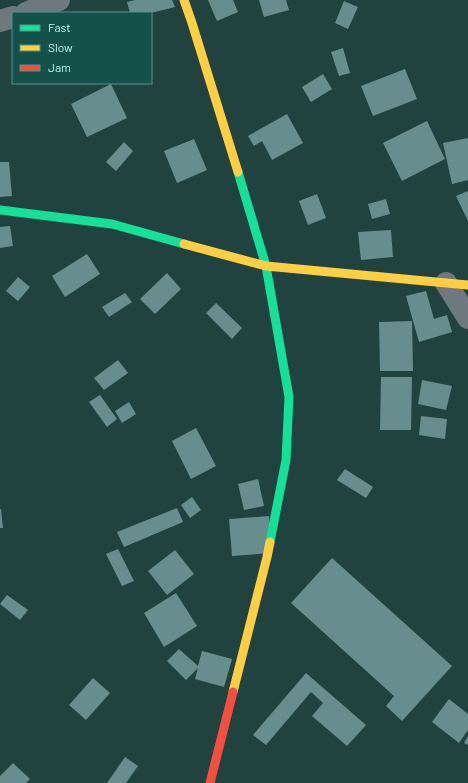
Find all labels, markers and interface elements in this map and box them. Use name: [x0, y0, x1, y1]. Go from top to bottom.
legend: [12, 12, 152, 84]
text: Fast: [48, 20, 71, 34]
text: Slow: [48, 40, 73, 54]
text: Jam: [48, 60, 71, 74]

